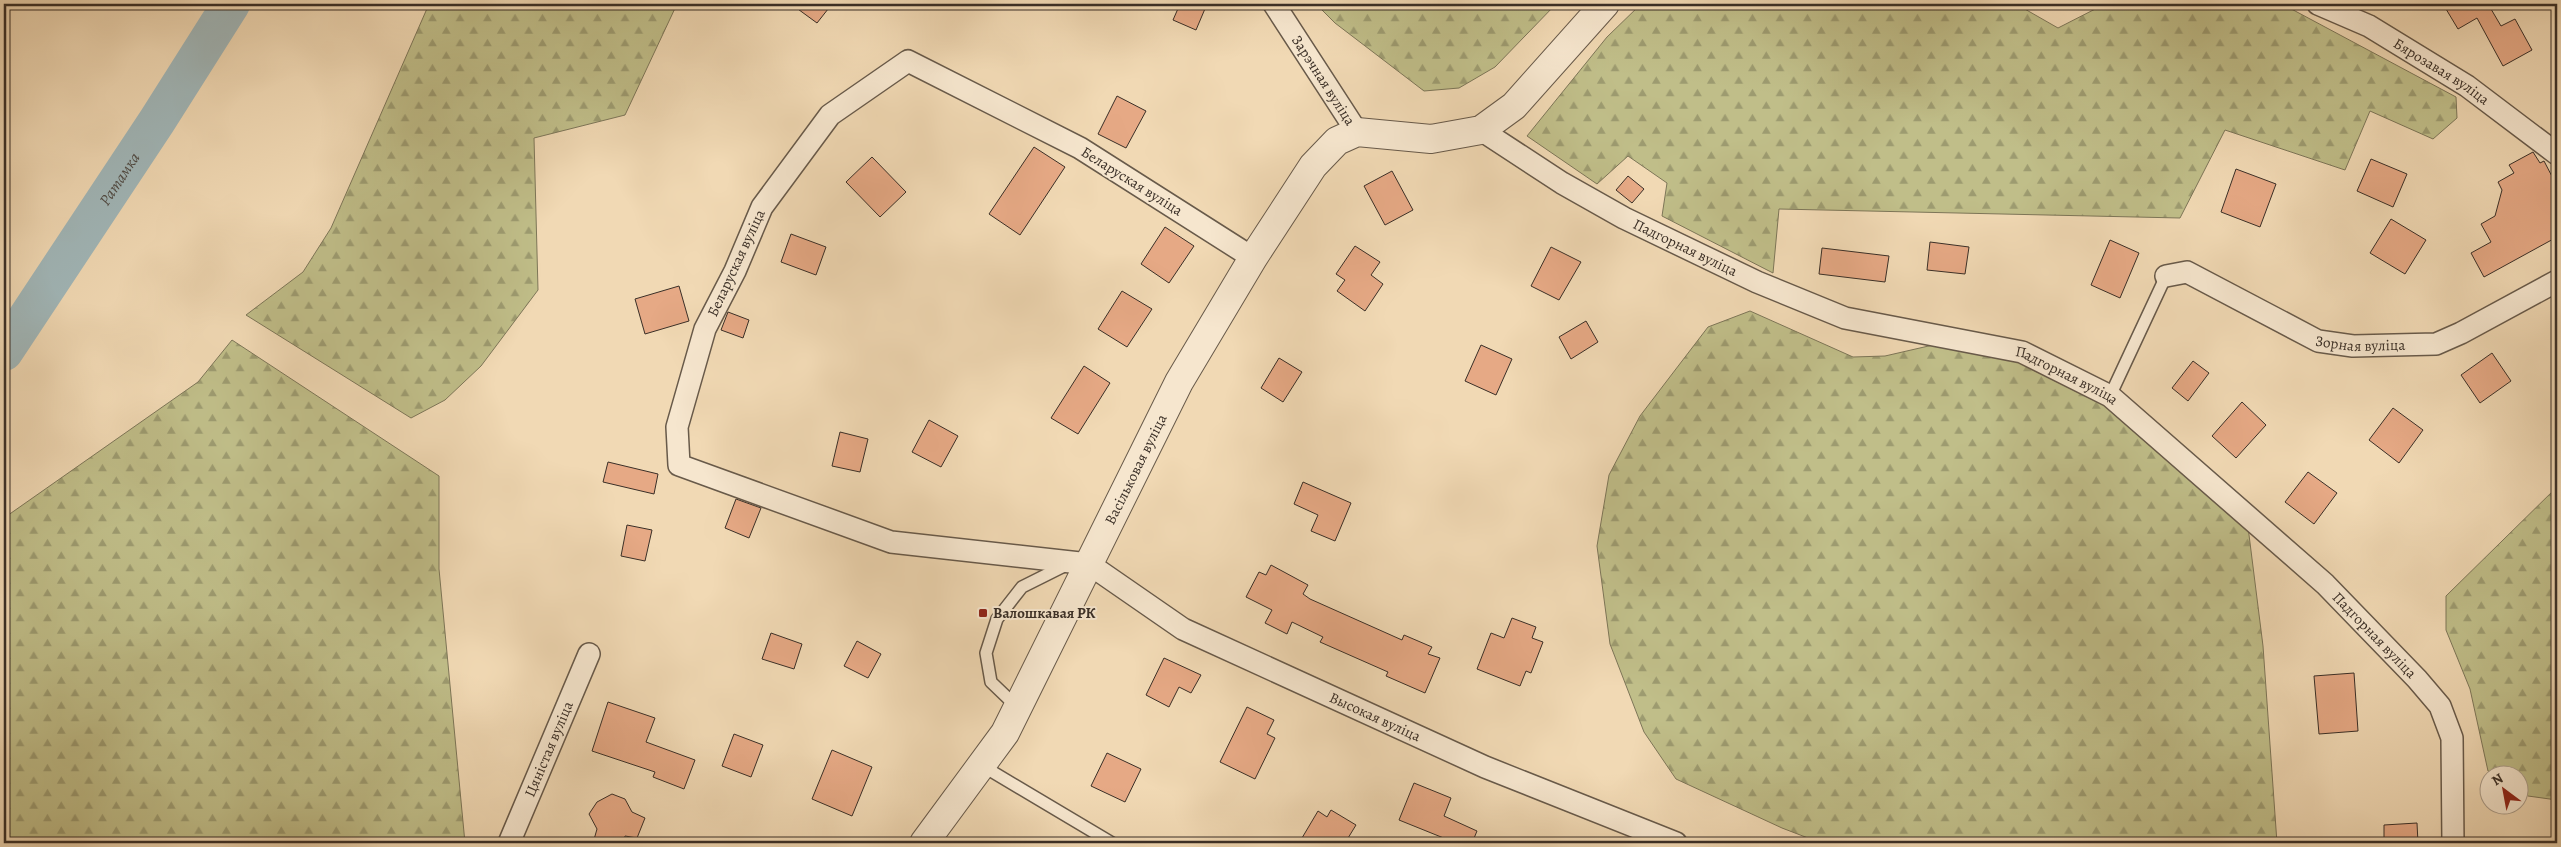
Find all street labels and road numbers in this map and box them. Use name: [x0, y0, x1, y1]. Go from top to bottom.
street label: Зарэчная вуліца: [1287, 31, 1360, 129]
street label: Бярозавая вуліца: [2390, 33, 2494, 110]
street label: Беларуская вуліца: [1077, 142, 1187, 220]
street label: Беларуская вуліца: [702, 206, 770, 320]
street label: Падгорная вуліца: [1630, 214, 1741, 281]
street label: Зорная вуліца: [2314, 331, 2406, 356]
street label: Падгорная вуліца: [2014, 341, 2123, 409]
street label: Васільковая вуліца: [1100, 411, 1172, 528]
street label: Падгорная вуліца: [2328, 587, 2421, 683]
street label: Высокая вуліца: [1326, 687, 1424, 746]
street label: Цяністая вуліца: [520, 698, 578, 800]

